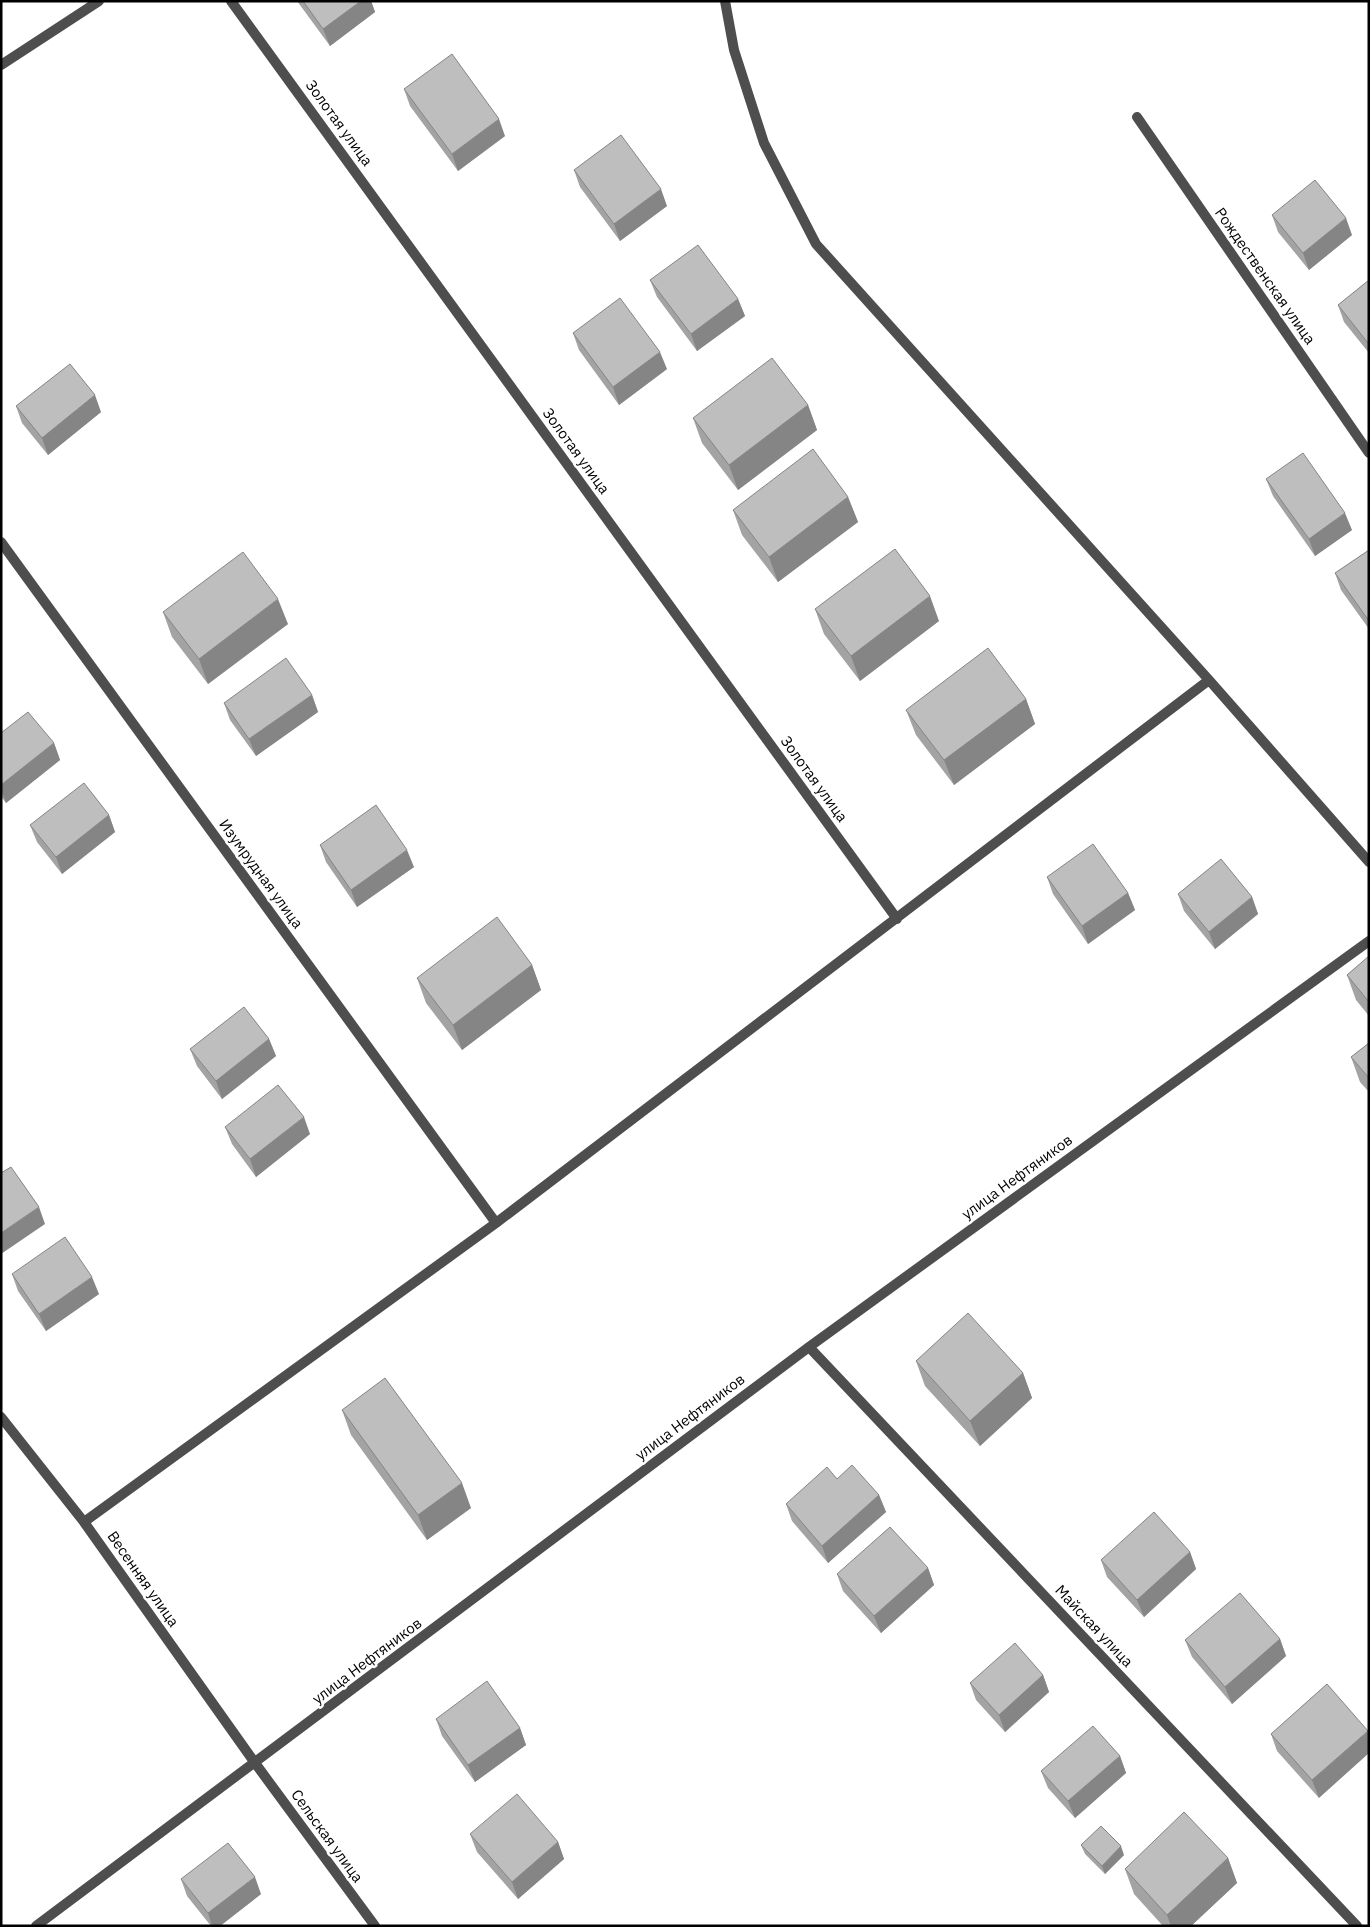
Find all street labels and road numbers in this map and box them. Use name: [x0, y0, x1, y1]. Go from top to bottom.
street label: Золотая улица: [302, 76, 377, 170]
street label: Рождественская улица: [1211, 204, 1320, 348]
street label: Золотая улица: [539, 404, 614, 498]
street label: Золотая улица: [777, 732, 852, 826]
street label: Изумрудная улица: [215, 815, 307, 932]
street label: улица Нефтяников: [958, 1130, 1076, 1223]
street label: улица Нефтяников: [631, 1369, 748, 1464]
street label: Весенняя улица: [103, 1527, 183, 1630]
street label: Майская улица: [1051, 1580, 1137, 1671]
street label: улица Нефтяников: [308, 1613, 425, 1708]
street label: Сельская улица: [287, 1785, 368, 1886]

